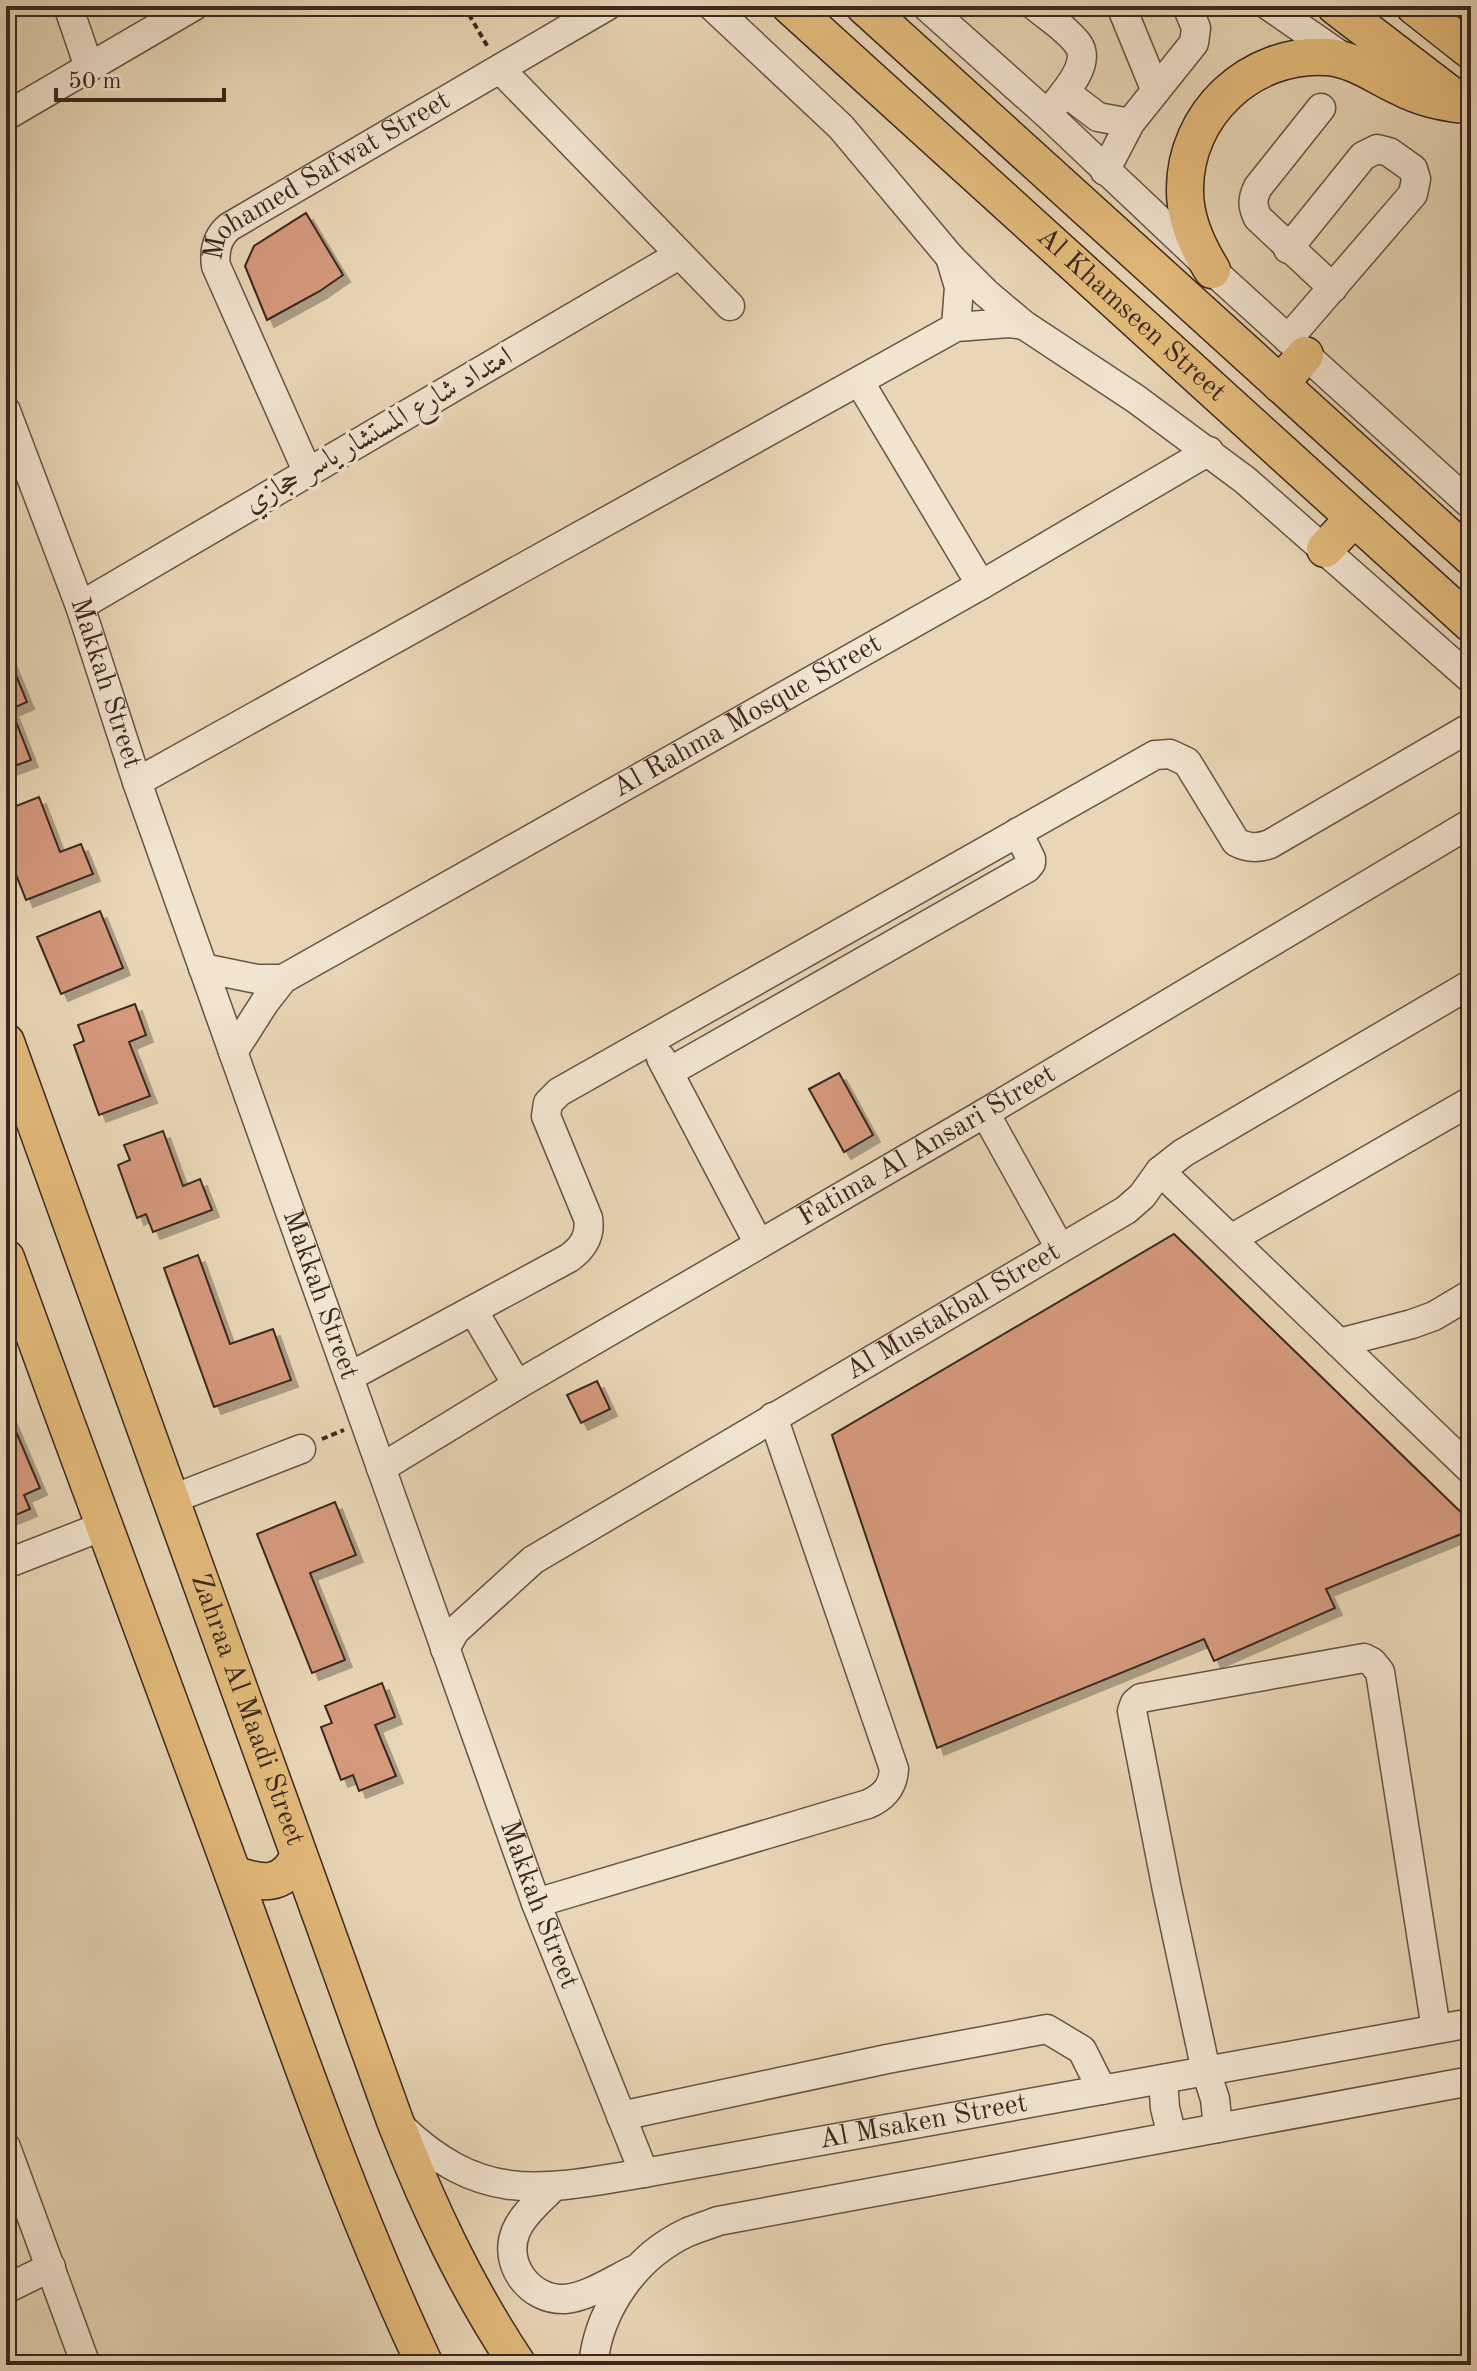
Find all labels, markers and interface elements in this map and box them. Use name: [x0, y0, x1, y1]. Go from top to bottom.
scale bar: [56, 52, 224, 102]
text: 50 m: [68, 70, 122, 94]
street label: Mohamed Safwat Street: [200, 87, 455, 263]
street label: Al Khamseen Street: [1031, 223, 1231, 408]
street label: امتداد شارع المستشار ياسر حجازي: [241, 343, 521, 525]
street label: Makkah Street: [64, 595, 146, 772]
street label: Al Rahma Mosque Street: [609, 630, 887, 804]
street label: Fatima Al Ansari Street: [794, 1060, 1061, 1232]
street label: Makkah Street: [277, 1207, 363, 1383]
street label: Al Mustakbal Street: [841, 1238, 1065, 1386]
street label: Zahraa Al Maadi Street: [185, 1570, 309, 1849]
street label: Makkah Street: [494, 1817, 583, 1993]
street label: Al Msaken Street: [817, 2090, 1030, 2155]

